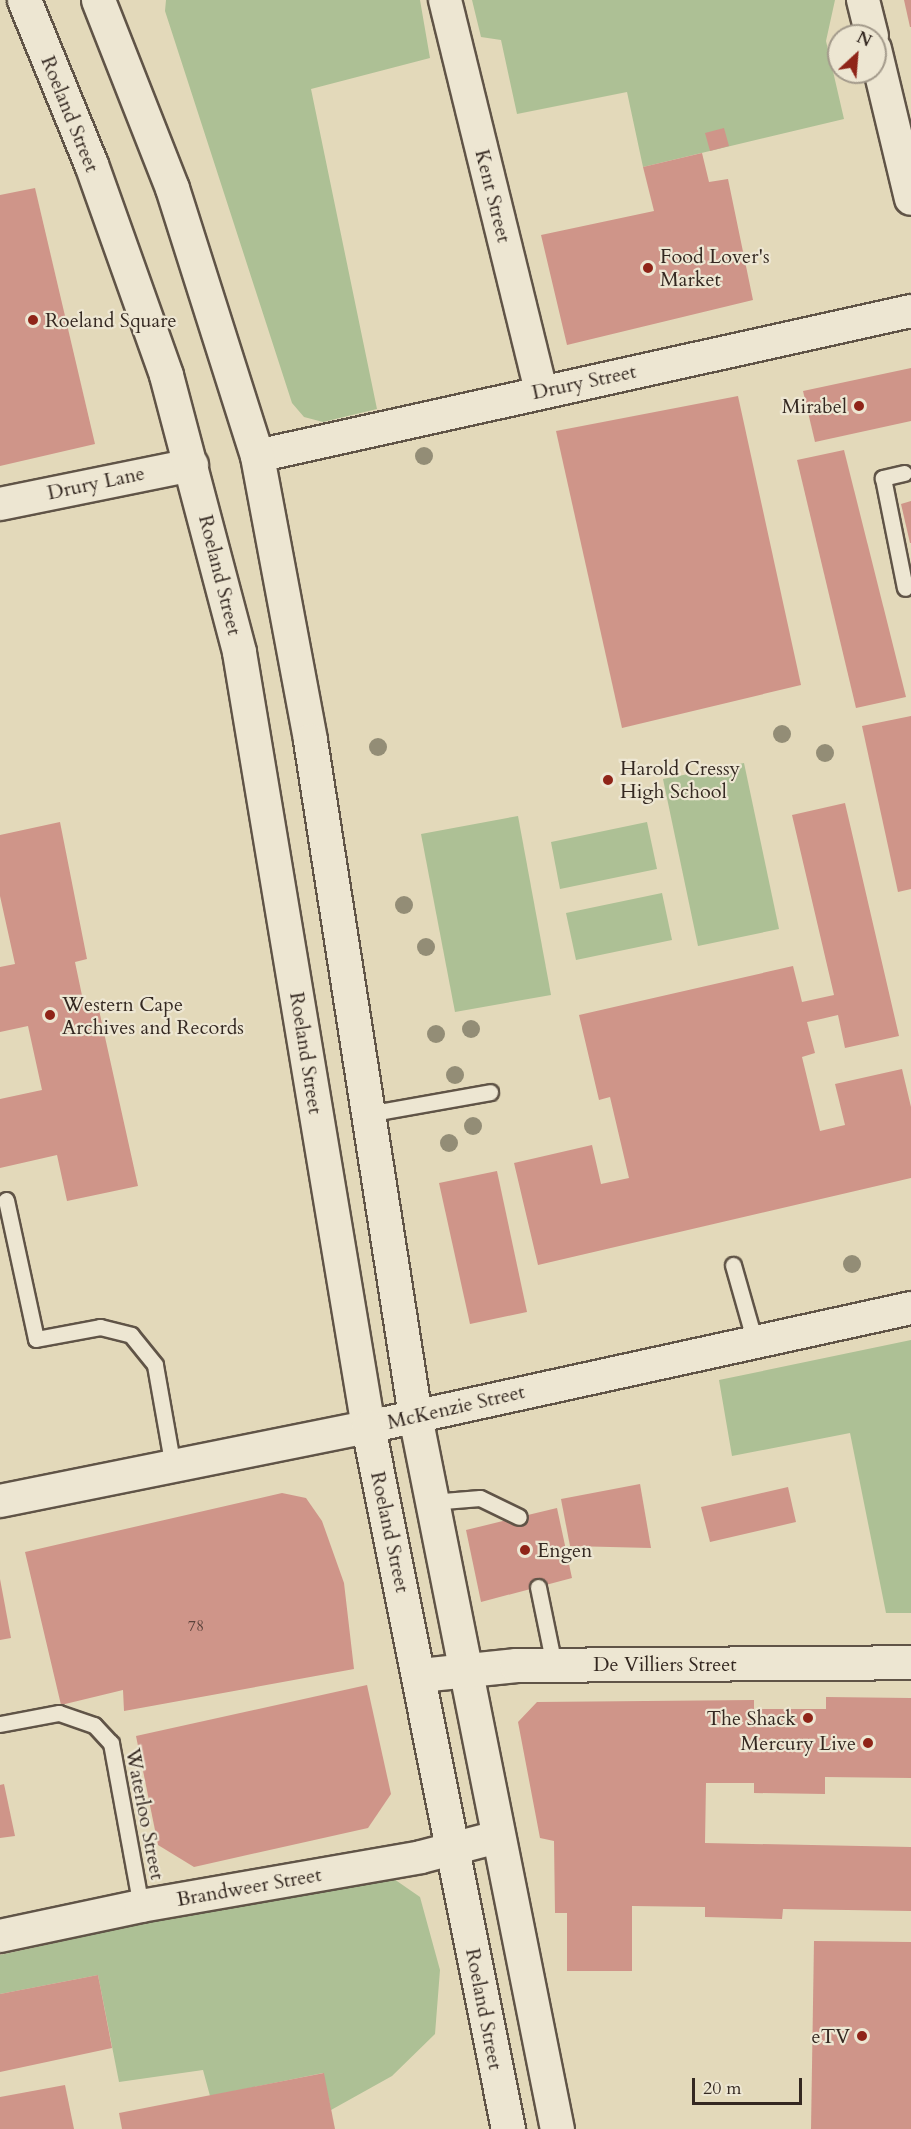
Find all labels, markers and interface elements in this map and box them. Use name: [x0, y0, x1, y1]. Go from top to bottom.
north arrow: [827, 24, 887, 84]
text: N: [853, 27, 875, 53]
street label: Roeland Street: [36, 52, 104, 176]
street label: Kent Street: [470, 147, 516, 245]
place label: Food Lover's Market: [660, 244, 770, 291]
marker: Food Lover's Market: [641, 261, 655, 275]
place label: Roeland Square: [45, 308, 177, 332]
marker: Roeland Square: [26, 313, 40, 327]
street label: Drury Street: [530, 359, 638, 405]
place label: Mirabel: [782, 394, 847, 418]
marker: Mirabel: [852, 399, 866, 413]
street label: Drury Lane: [45, 461, 147, 505]
street label: Roeland Street: [193, 512, 247, 638]
place label: Harold Cressy High School: [620, 756, 740, 803]
marker: Harold Cressy High School: [601, 773, 615, 787]
street label: Roeland Street: [285, 990, 327, 1116]
place label: Western Cape Archives and Records: [62, 992, 244, 1039]
marker: Western Cape Archives and Records: [43, 1008, 57, 1022]
street label: McKenzie Street: [385, 1380, 527, 1434]
street label: Roeland Street: [365, 1469, 415, 1595]
place label: Engen: [537, 1538, 592, 1562]
marker: Engen: [518, 1543, 532, 1557]
house number: 78: [188, 1616, 204, 1636]
street label: De Villiers Street: [593, 1652, 737, 1676]
place label: The Shack: [706, 1706, 796, 1730]
marker: The Shack: [801, 1711, 815, 1725]
place label: Mercury Live: [741, 1731, 856, 1755]
marker: Mercury Live: [861, 1736, 875, 1750]
street label: Waterloo Street: [120, 1746, 170, 1882]
street label: Brandweer Street: [175, 1862, 323, 1912]
street label: Roeland Street: [460, 1946, 508, 2072]
place label: eTV: [812, 2024, 850, 2048]
marker: eTV: [855, 2029, 869, 2043]
scale bar: [695, 2066, 804, 2104]
text: 20 m: [703, 2076, 742, 2101]

